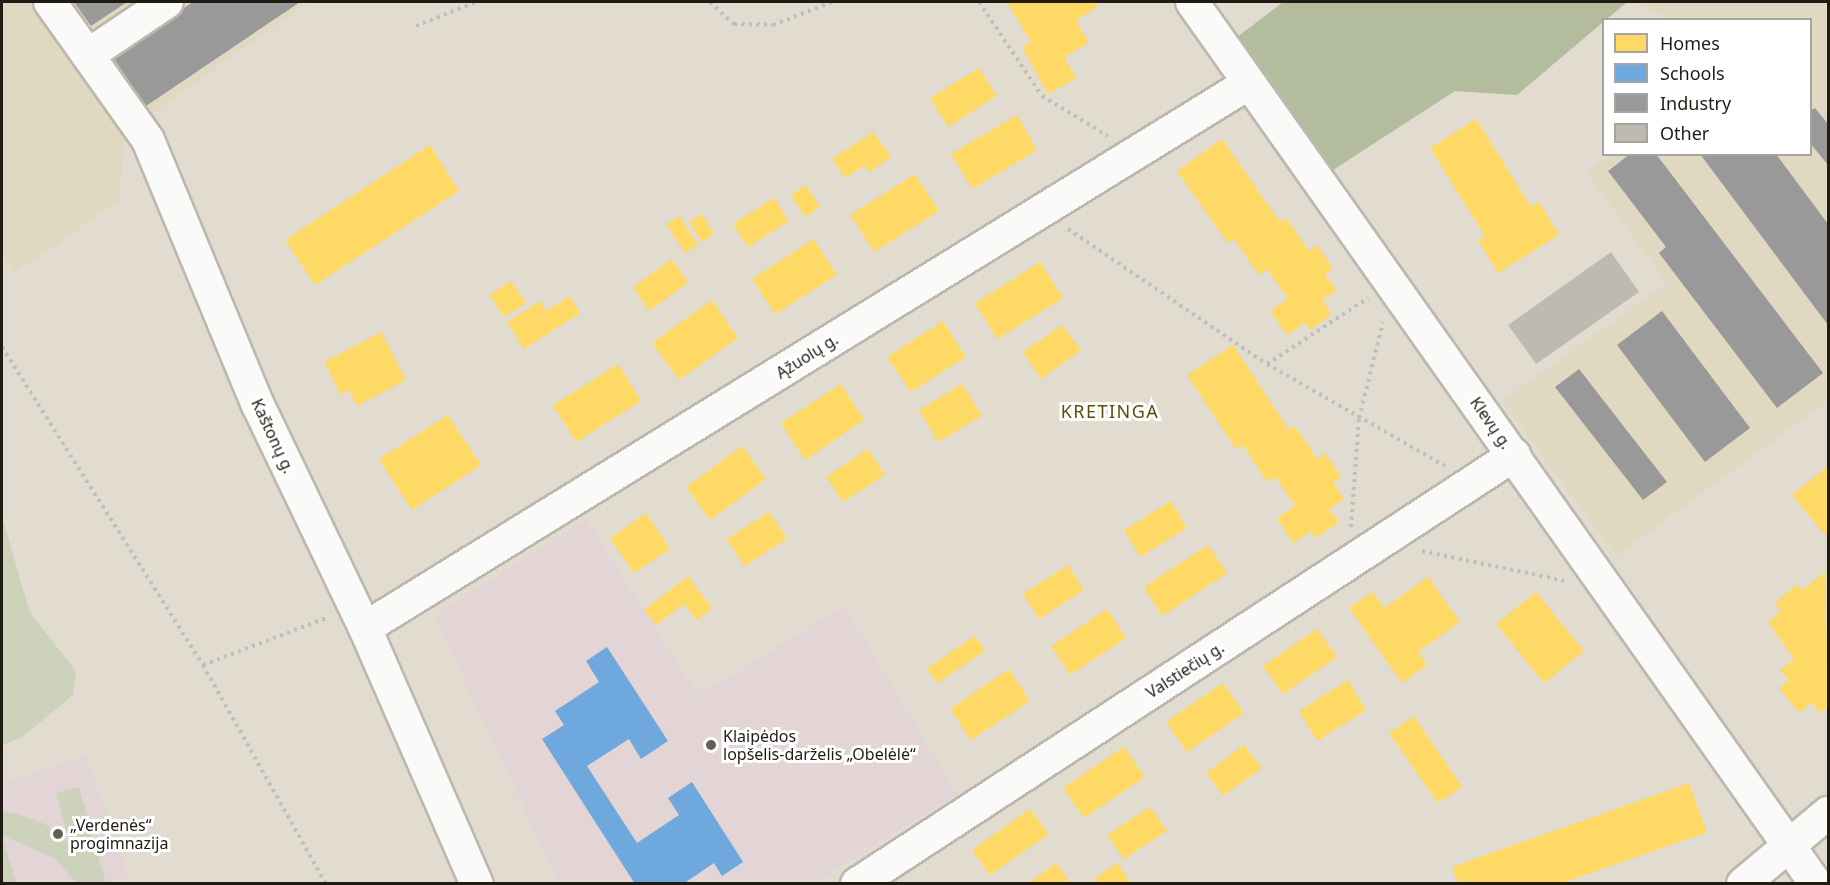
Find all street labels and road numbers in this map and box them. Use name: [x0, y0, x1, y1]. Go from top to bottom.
street label: Ąžuolų g.: [772, 329, 842, 383]
street label: Klevų g.: [1466, 393, 1516, 453]
street label: Kaštonų g.: [247, 396, 299, 476]
street label: Valstiečių g.: [1142, 638, 1228, 702]

